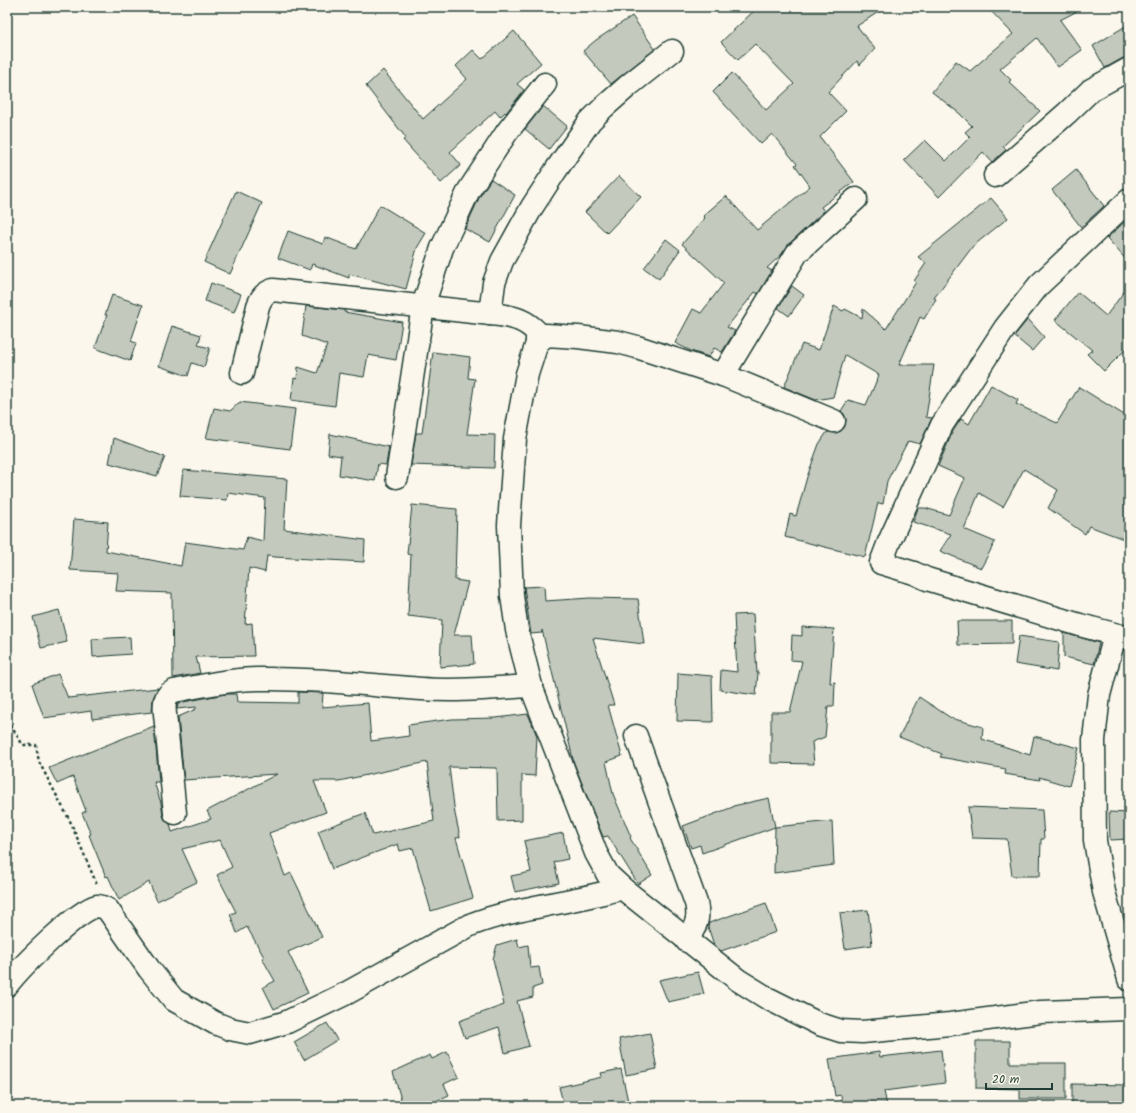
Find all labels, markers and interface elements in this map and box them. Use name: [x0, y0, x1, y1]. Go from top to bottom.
scale bar: [986, 1065, 1052, 1091]
text: 20 m: [992, 1070, 1020, 1089]

